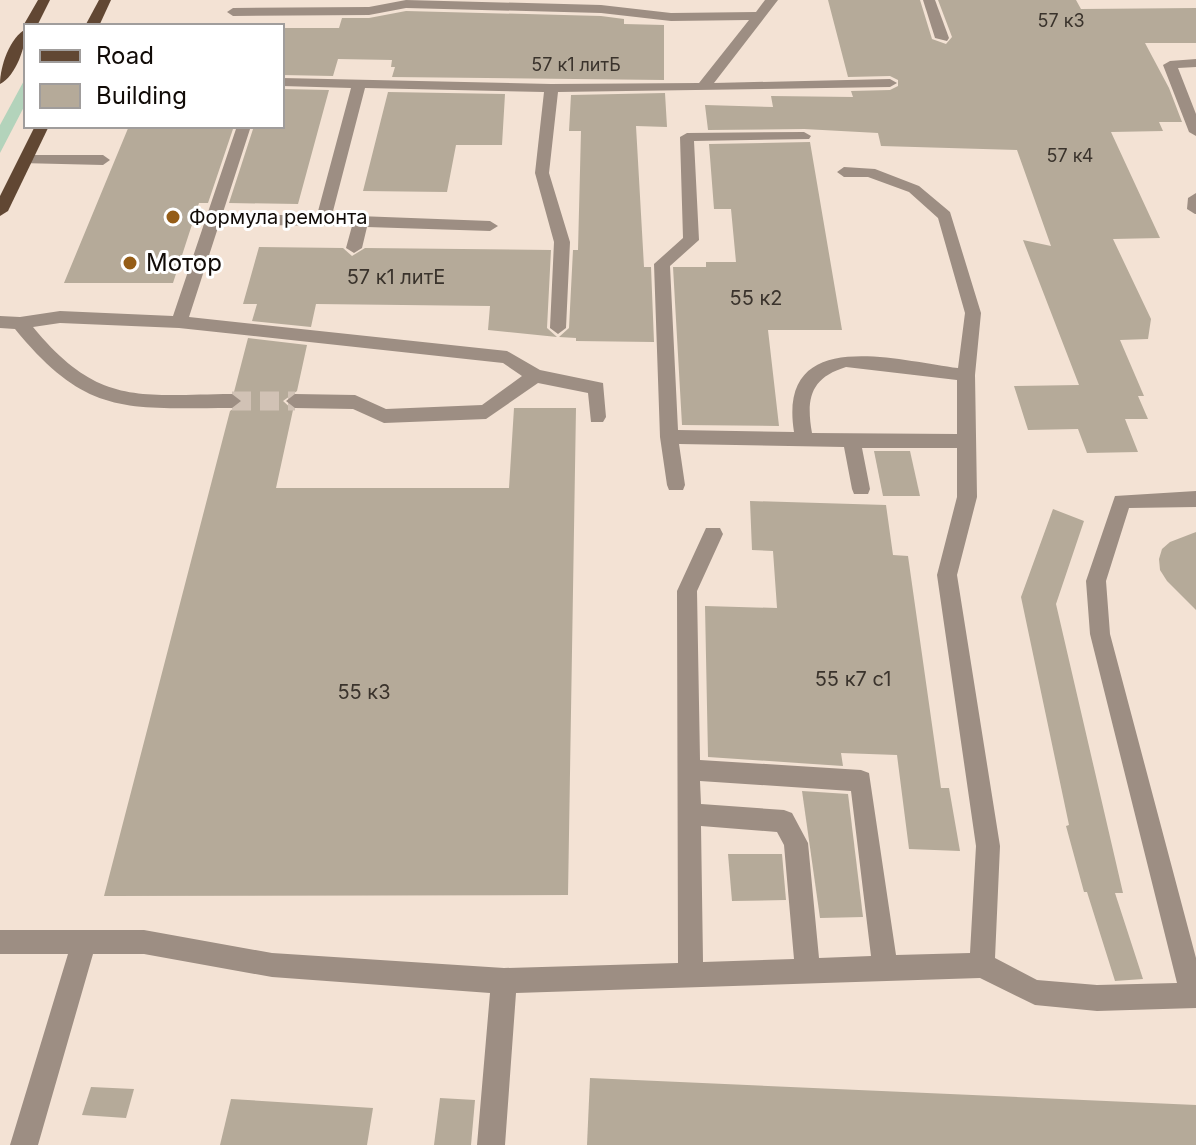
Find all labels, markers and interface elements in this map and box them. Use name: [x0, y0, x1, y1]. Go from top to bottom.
house number: 57 к3: [1037, 10, 1085, 31]
legend: [24, 24, 284, 128]
text: Road: [96, 41, 154, 70]
house number: 57 к1 литБ: [531, 54, 621, 75]
text: Building: [96, 81, 187, 110]
house number: 57 к4: [1047, 145, 1093, 166]
place label: Формула ремонта: [189, 205, 368, 229]
marker: Формула ремонта: [164, 208, 182, 226]
place label: Мотор: [146, 248, 222, 277]
marker: Мотор: [121, 254, 139, 272]
house number: 57 к1 литЕ: [347, 265, 445, 289]
house number: 55 к2: [730, 286, 782, 310]
house number: 55 к7 с1: [815, 667, 891, 691]
house number: 55 к3: [337, 680, 391, 704]

